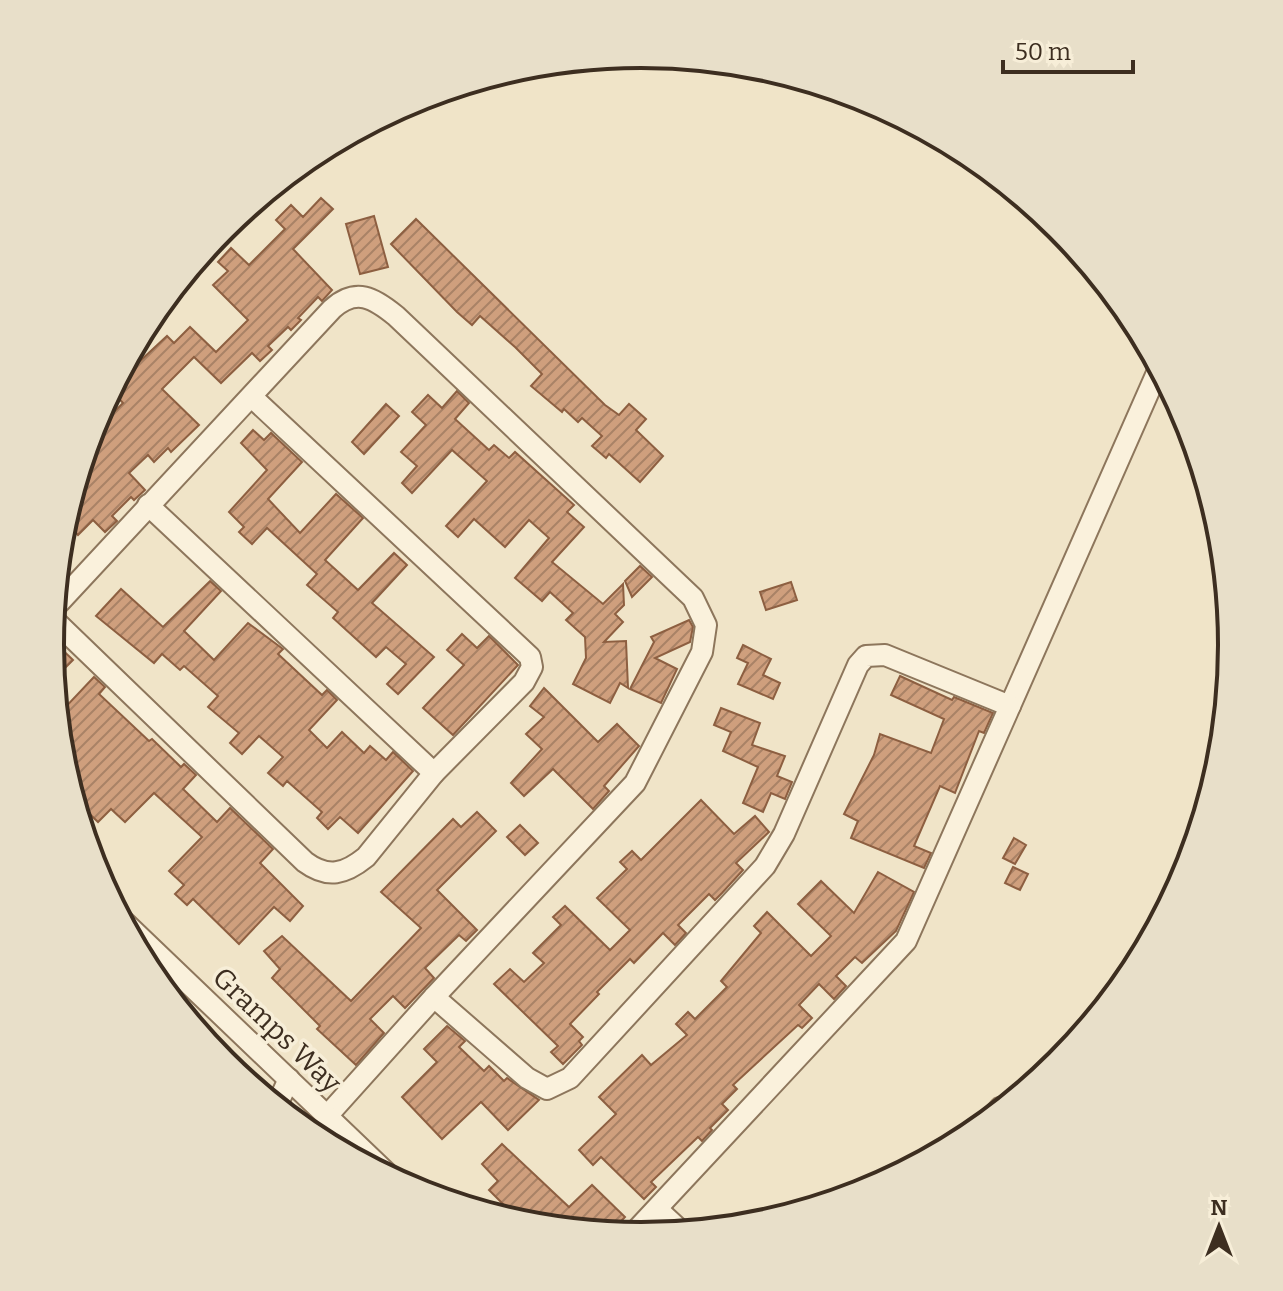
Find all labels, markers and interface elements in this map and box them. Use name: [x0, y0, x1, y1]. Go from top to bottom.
scale bar: [1003, 24, 1133, 74]
text: 50 m: [1015, 38, 1071, 66]
street label: Gramps Way: [206, 961, 348, 1099]
north arrow: [1179, 1187, 1259, 1267]
text: N: [1211, 1194, 1228, 1221]

